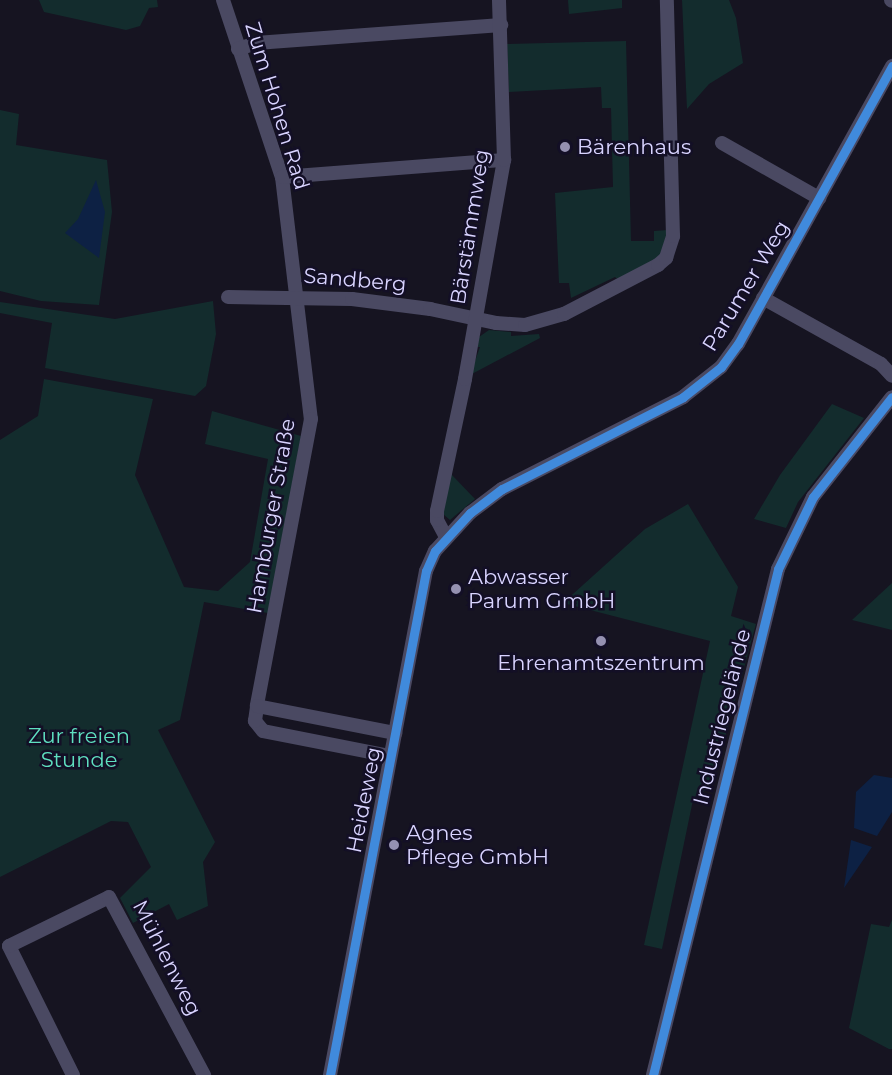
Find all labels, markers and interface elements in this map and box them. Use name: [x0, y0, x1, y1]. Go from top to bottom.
street label: Zum Hohen Rad: [240, 19, 314, 193]
place label: Bärenhaus: [577, 134, 691, 160]
marker: Bärenhaus: [558, 140, 572, 154]
street label: Bärstämmweg: [445, 148, 495, 306]
street label: Parumer Weg: [697, 216, 795, 356]
street label: Sandberg: [302, 263, 408, 297]
street label: Hamburger Straße: [241, 417, 301, 615]
place label: Abwasser Parum GmbH: [468, 564, 615, 614]
marker: Abwasser Parum GmbH: [449, 582, 463, 596]
street label: Industriegelände: [688, 626, 756, 808]
marker: Ehrenamtszentrum: [594, 634, 608, 648]
place label: Ehrenamtszentrum: [497, 650, 705, 676]
park label: Zur freien Stunde: [28, 723, 130, 773]
street label: Heideweg: [341, 745, 387, 855]
place label: Agnes Pflege GmbH: [406, 820, 549, 870]
marker: Agnes Pflege GmbH: [387, 838, 401, 852]
street label: Mühlenweg: [127, 896, 207, 1020]

